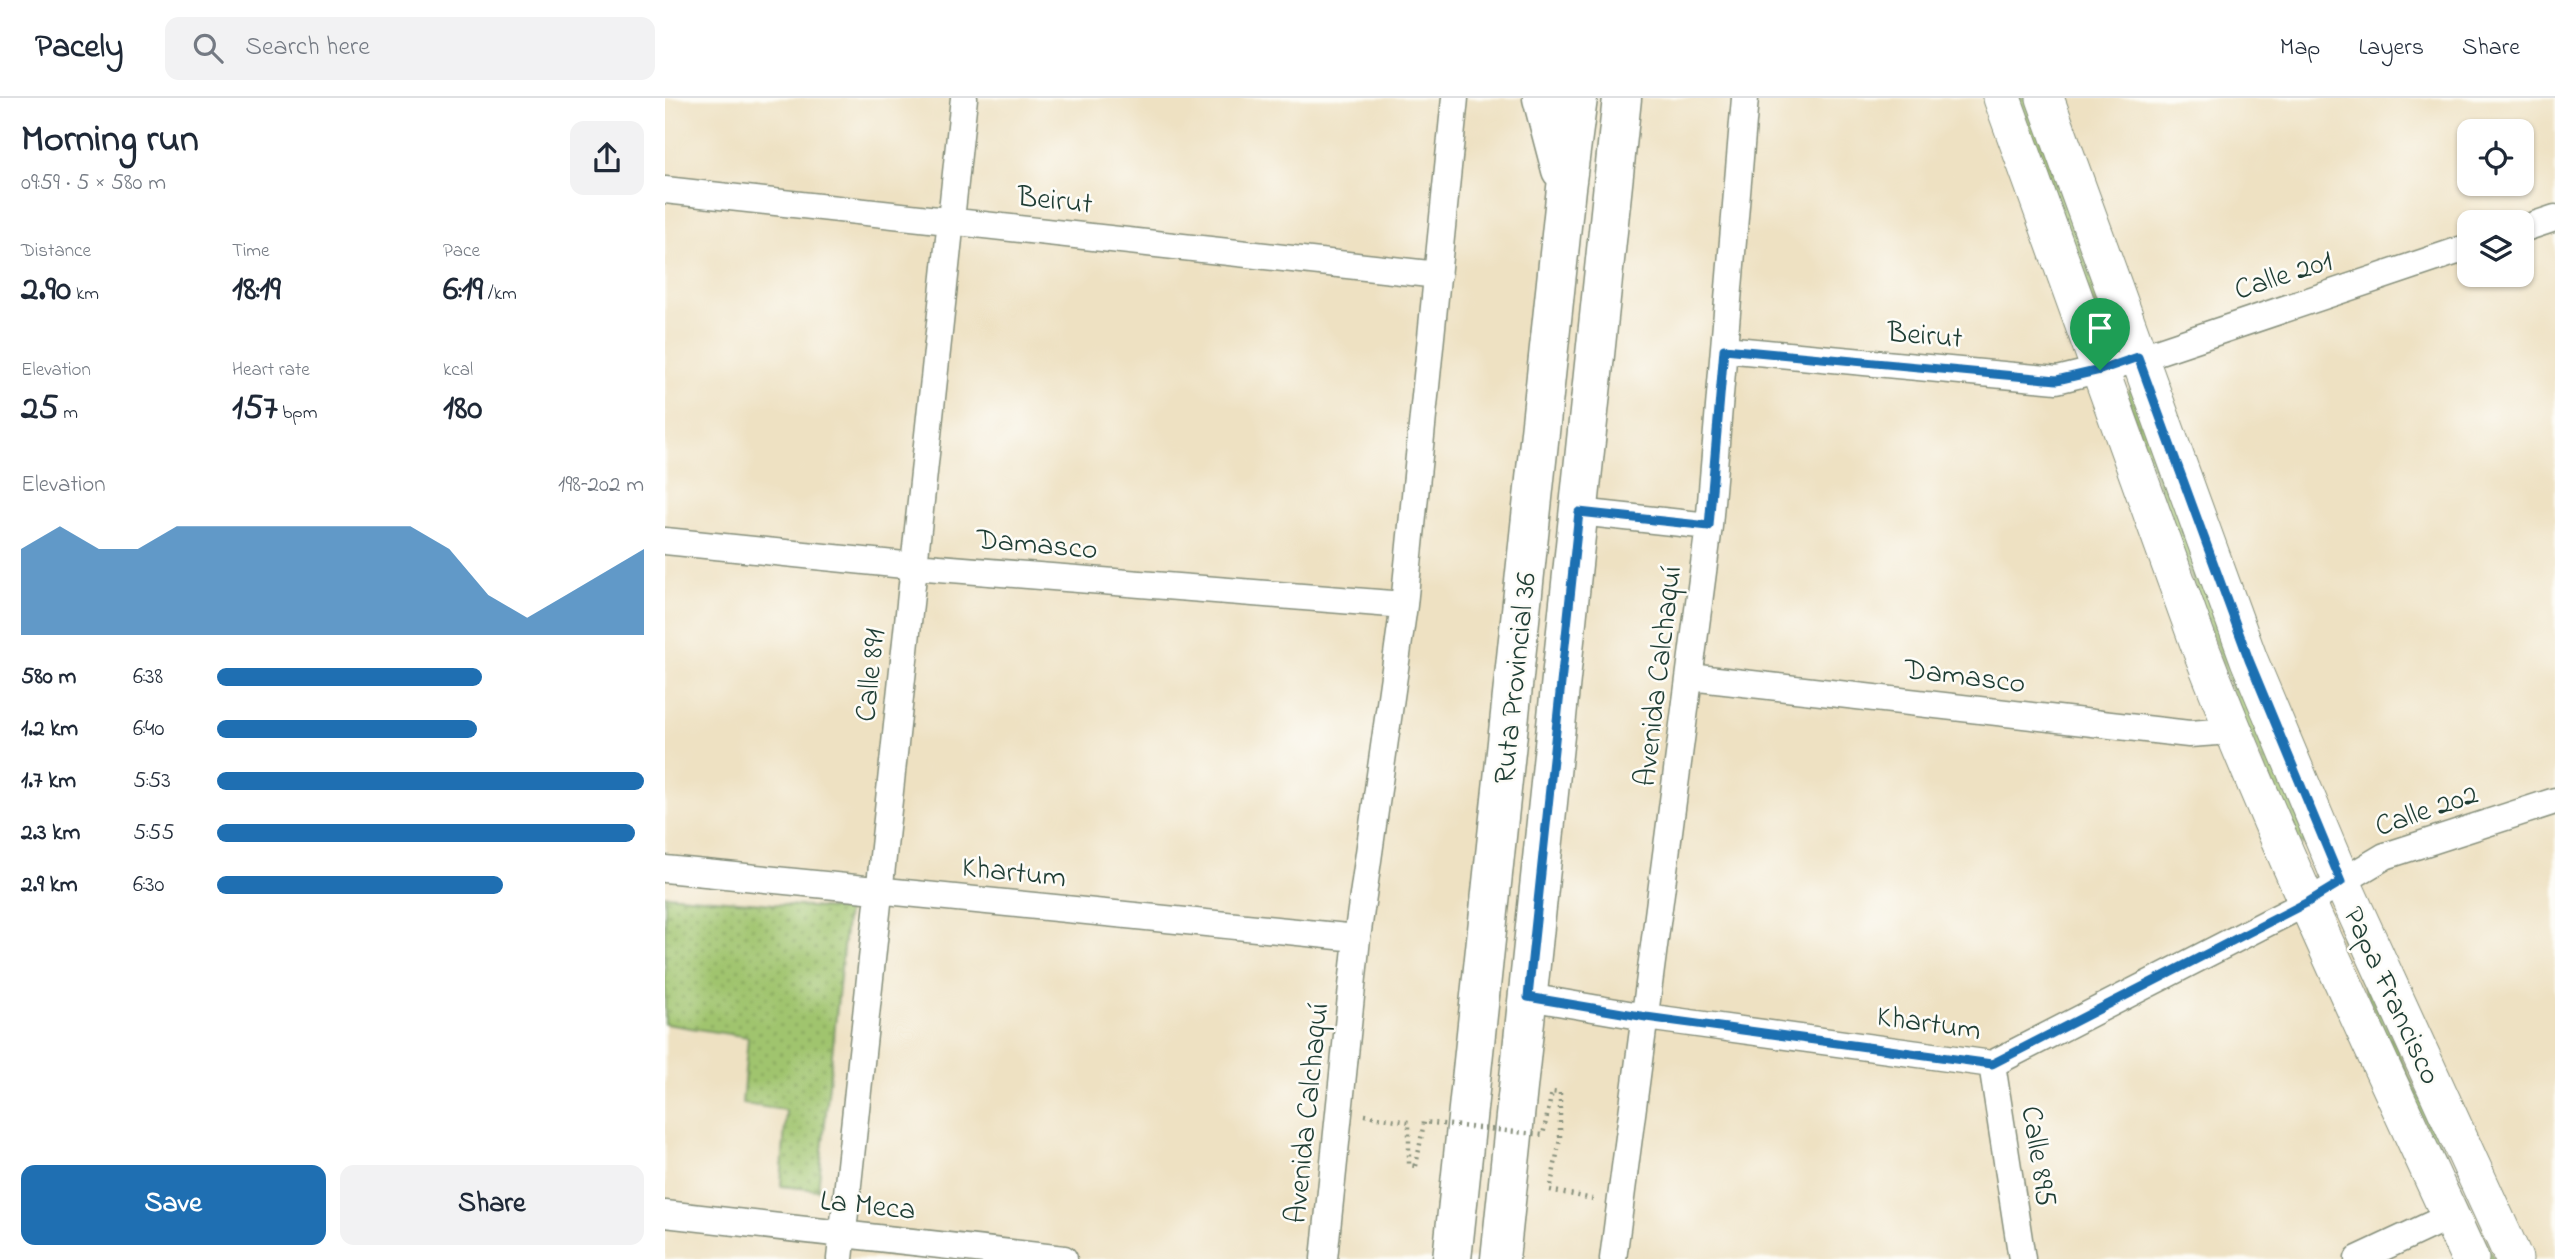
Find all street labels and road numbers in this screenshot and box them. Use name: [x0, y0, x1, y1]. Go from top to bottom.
street label: Beirut: [1014, 176, 1095, 228]
street label: Calle 201: [2229, 240, 2339, 313]
street label: Beirut: [1884, 312, 1964, 362]
street label: Damasco: [973, 519, 1099, 573]
street label: Avenida Calchaquí: [1625, 564, 1695, 789]
street label: Ruta Provincial 36: [1484, 570, 1550, 786]
street label: Calle 891: [845, 627, 899, 724]
street label: Damasco: [1900, 649, 2028, 707]
street label: Calle 202: [2369, 774, 2485, 850]
street label: Khartum: [959, 847, 1068, 901]
street label: Papa Francisco: [2330, 900, 2451, 1093]
street label: Khartum: [1874, 996, 1984, 1054]
street label: Avenida Calchaquí: [1276, 1001, 1342, 1226]
street label: Calle 895: [2007, 1103, 2067, 1210]
street label: La Meca: [818, 1180, 918, 1234]

